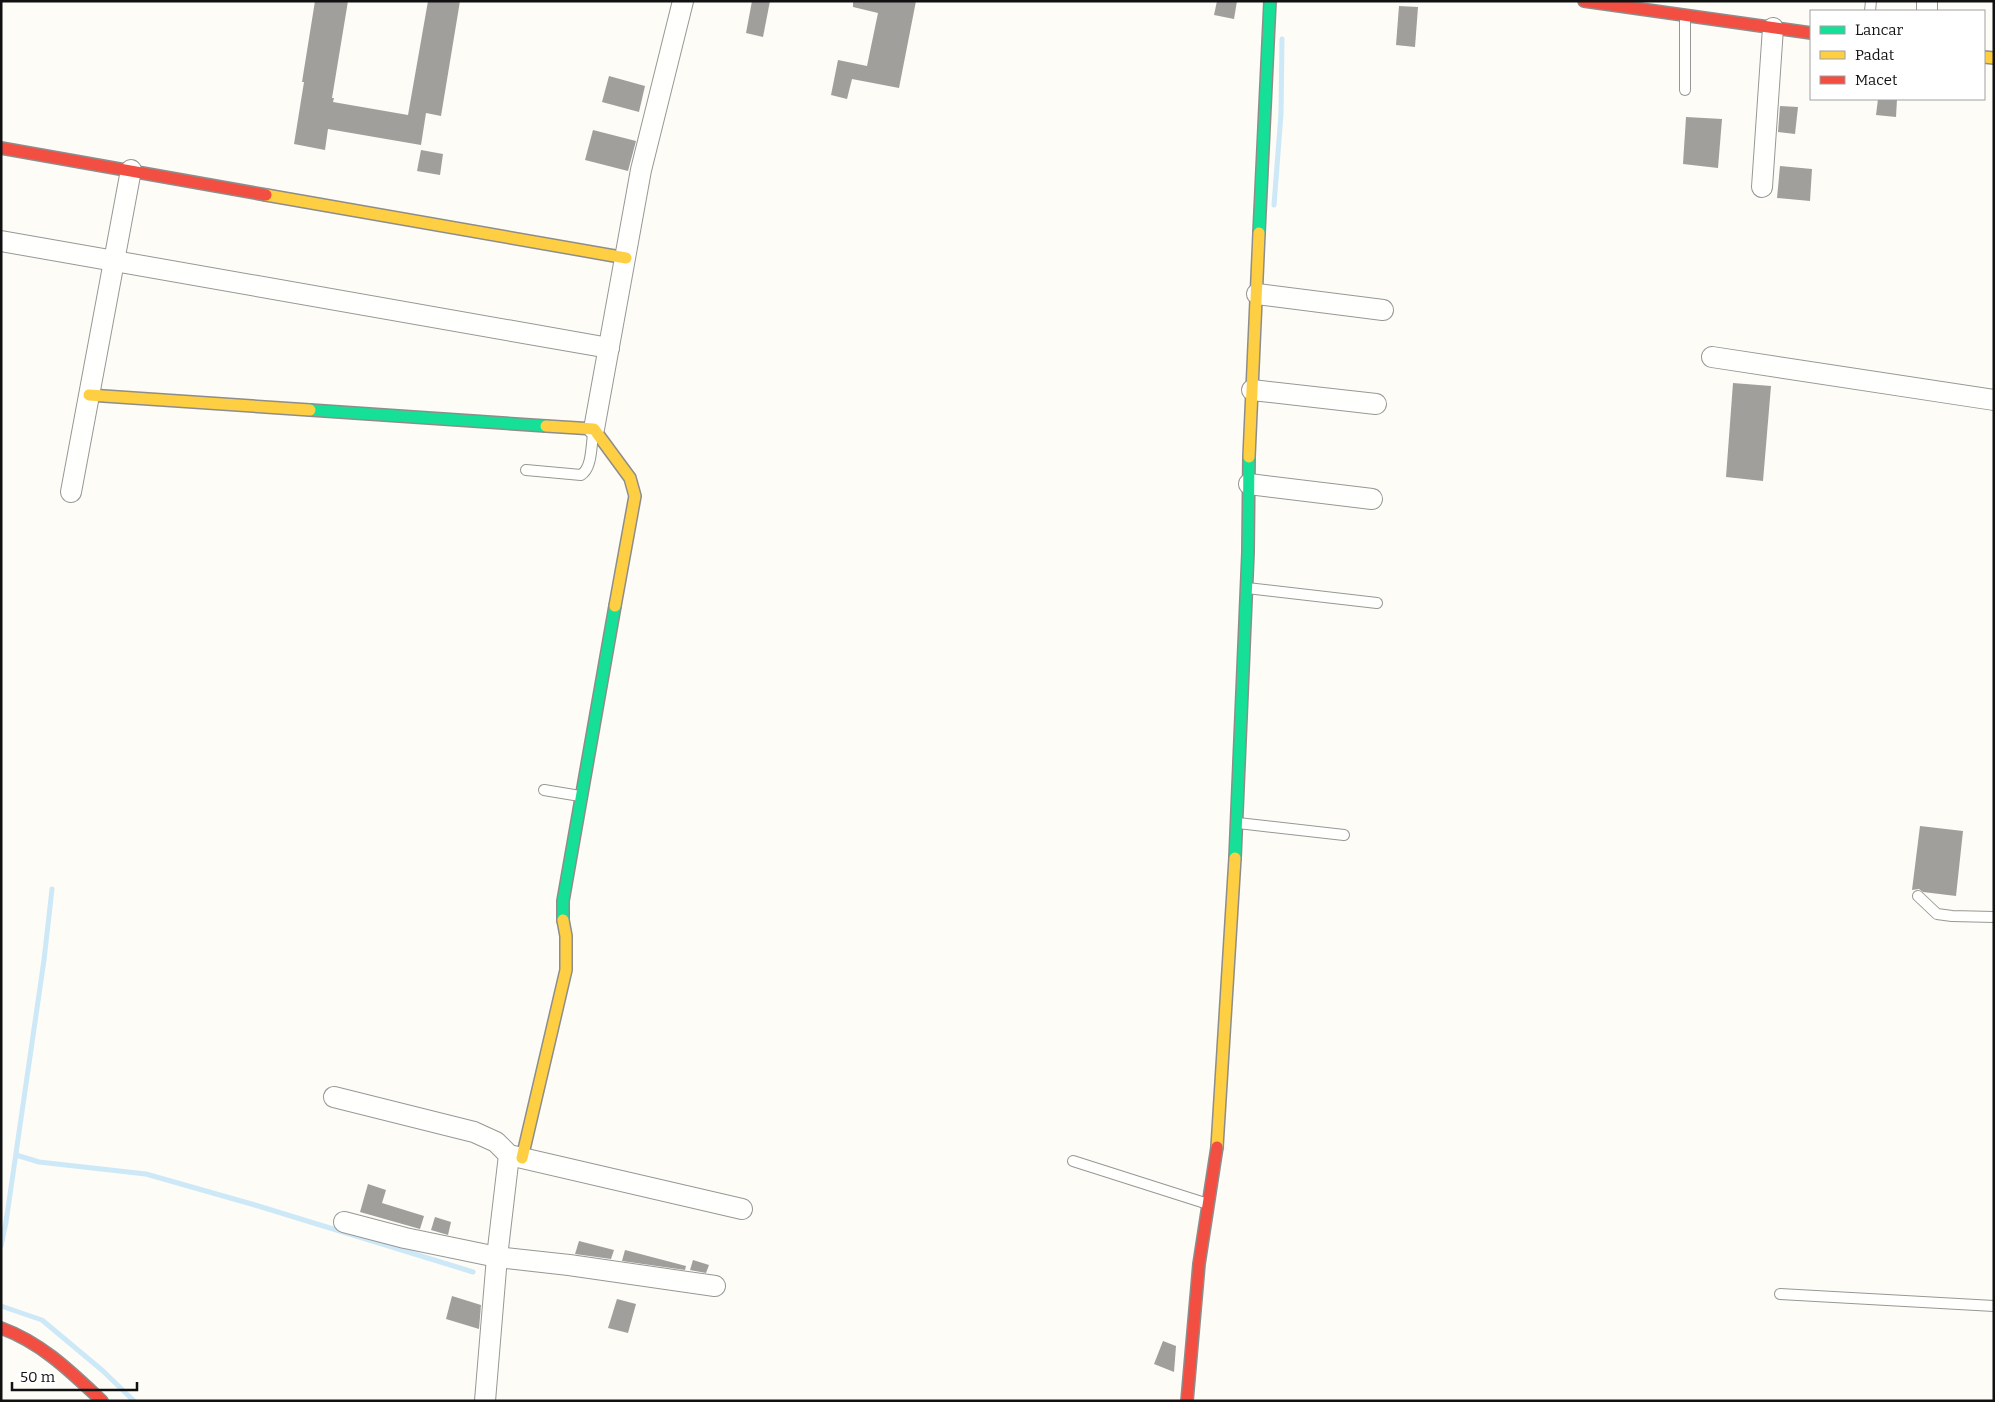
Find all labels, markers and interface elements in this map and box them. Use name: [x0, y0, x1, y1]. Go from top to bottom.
legend: [1810, 10, 1985, 100]
text: Lancar: [1855, 21, 1903, 39]
text: Padat: [1855, 46, 1895, 64]
text: Macet: [1855, 71, 1898, 89]
scale bar: [12, 1360, 138, 1392]
text: 50 m: [20, 1368, 56, 1386]

